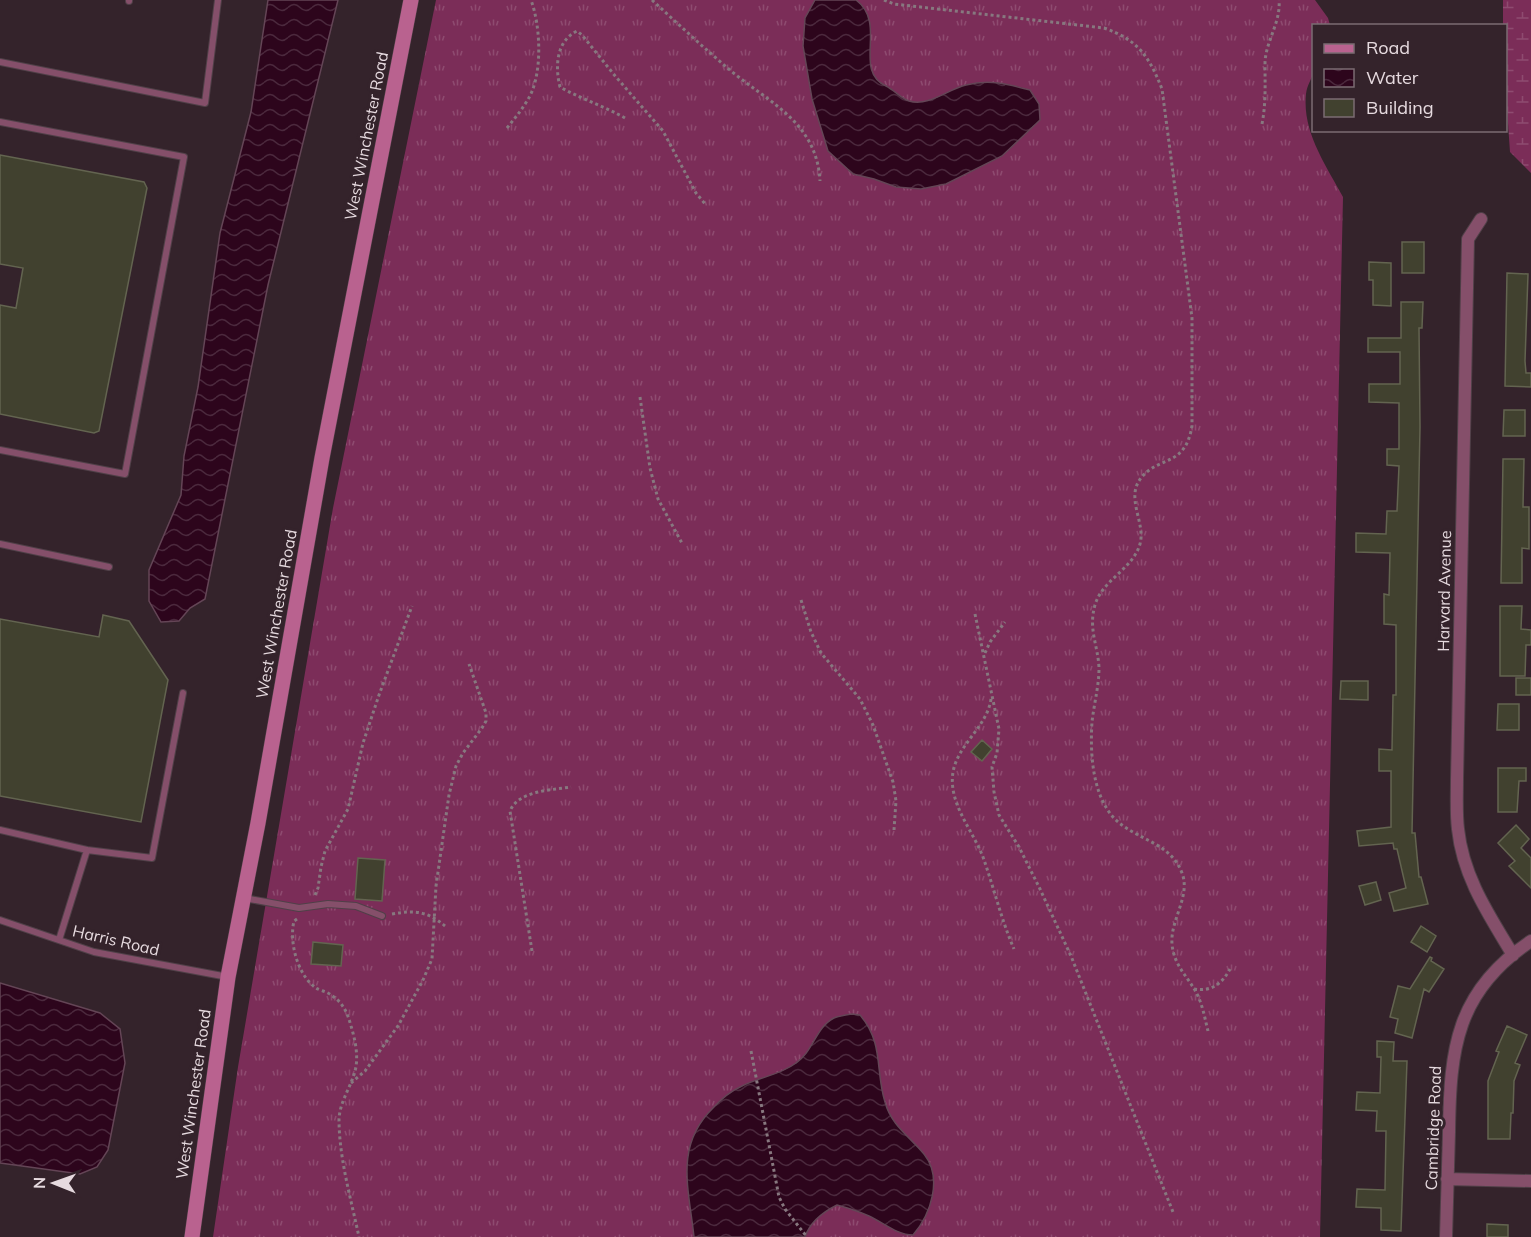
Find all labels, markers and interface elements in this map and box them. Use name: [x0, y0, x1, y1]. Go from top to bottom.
legend: [1312, 24, 1507, 132]
text: Road: [1366, 36, 1410, 59]
street label: West Winchester Road: [340, 50, 392, 222]
text: Water: [1366, 66, 1419, 89]
text: Building: [1366, 96, 1434, 119]
street label: West Winchester Road: [251, 528, 301, 700]
street label: Harvard Avenue: [1433, 530, 1455, 652]
street label: Harris Road: [71, 920, 161, 960]
street label: West Winchester Road: [171, 1008, 215, 1180]
street label: Cambridge Road: [1421, 1065, 1445, 1191]
north arrow: [24, 1153, 84, 1213]
text: N: [29, 1177, 49, 1189]

